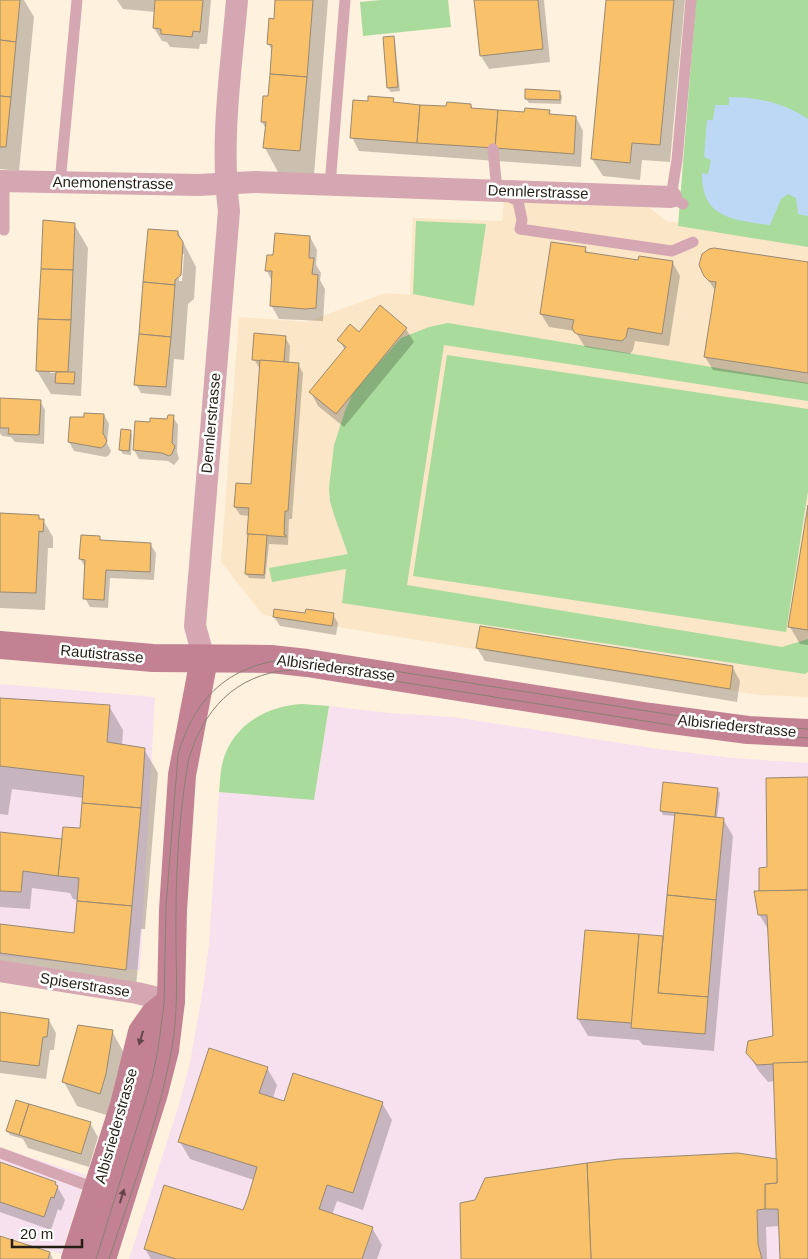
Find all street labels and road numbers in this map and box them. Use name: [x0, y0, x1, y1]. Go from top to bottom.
street label: Anemonenstrasse: [52, 173, 174, 192]
street label: Dennlerstrasse: [487, 181, 589, 202]
street label: Dennlerstrasse: [198, 372, 223, 474]
street label: Rautistrasse: [60, 641, 144, 666]
street label: Albisriederstrasse: [276, 651, 396, 684]
street label: Albisriederstrasse: [677, 711, 797, 740]
street label: Spiserstrasse: [39, 969, 131, 1000]
street label: Albisriederstrasse: [91, 1066, 140, 1186]

